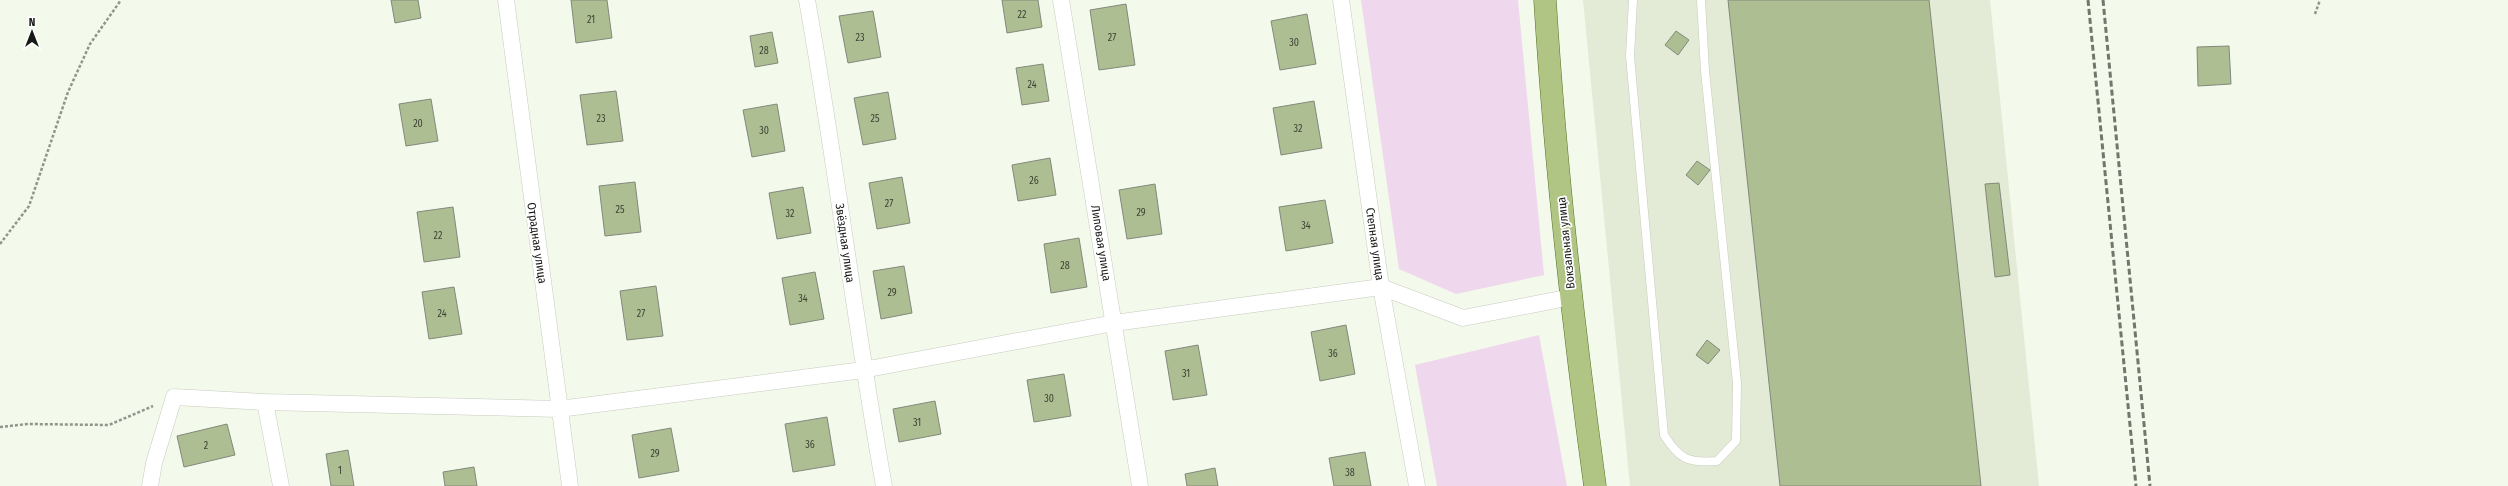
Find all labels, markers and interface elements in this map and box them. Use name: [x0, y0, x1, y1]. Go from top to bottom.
house number: 22: [1018, 9, 1027, 21]
north arrow: [12, 12, 52, 52]
house number: 21: [587, 14, 595, 26]
text: N: [29, 16, 35, 29]
house number: 23: [856, 32, 865, 44]
house number: 27: [1108, 32, 1116, 44]
house number: 30: [1289, 37, 1299, 49]
house number: 28: [759, 45, 769, 57]
house number: 24: [1027, 79, 1037, 91]
house number: 23: [597, 113, 606, 125]
house number: 25: [871, 113, 880, 125]
house number: 20: [413, 118, 423, 130]
house number: 32: [1294, 123, 1303, 135]
house number: 30: [759, 125, 769, 137]
house number: 26: [1029, 175, 1039, 187]
street label: Вокзальная улица: [1554, 196, 1578, 290]
house number: 27: [885, 198, 893, 210]
street label: Отрадная улица: [524, 202, 550, 285]
street label: Звёздная улица: [833, 203, 857, 284]
house number: 25: [616, 204, 625, 216]
street label: Липовая улица: [1088, 204, 1114, 282]
house number: 29: [1136, 207, 1146, 219]
street label: Степная улица: [1363, 207, 1387, 281]
house number: 32: [786, 208, 795, 220]
house number: 34: [1301, 220, 1311, 232]
house number: 22: [434, 230, 443, 242]
house number: 28: [1060, 260, 1070, 272]
house number: 29: [887, 287, 897, 299]
house number: 34: [798, 293, 808, 305]
house number: 24: [437, 308, 447, 320]
house number: 27: [637, 308, 645, 320]
house number: 36: [1328, 348, 1338, 360]
house number: 31: [1182, 368, 1190, 380]
house number: 30: [1044, 393, 1054, 405]
house number: 31: [913, 417, 921, 429]
house number: 36: [805, 439, 815, 451]
house number: 2: [204, 440, 209, 452]
house number: 29: [650, 448, 660, 460]
house number: 1: [338, 465, 342, 477]
house number: 38: [1345, 467, 1355, 479]

